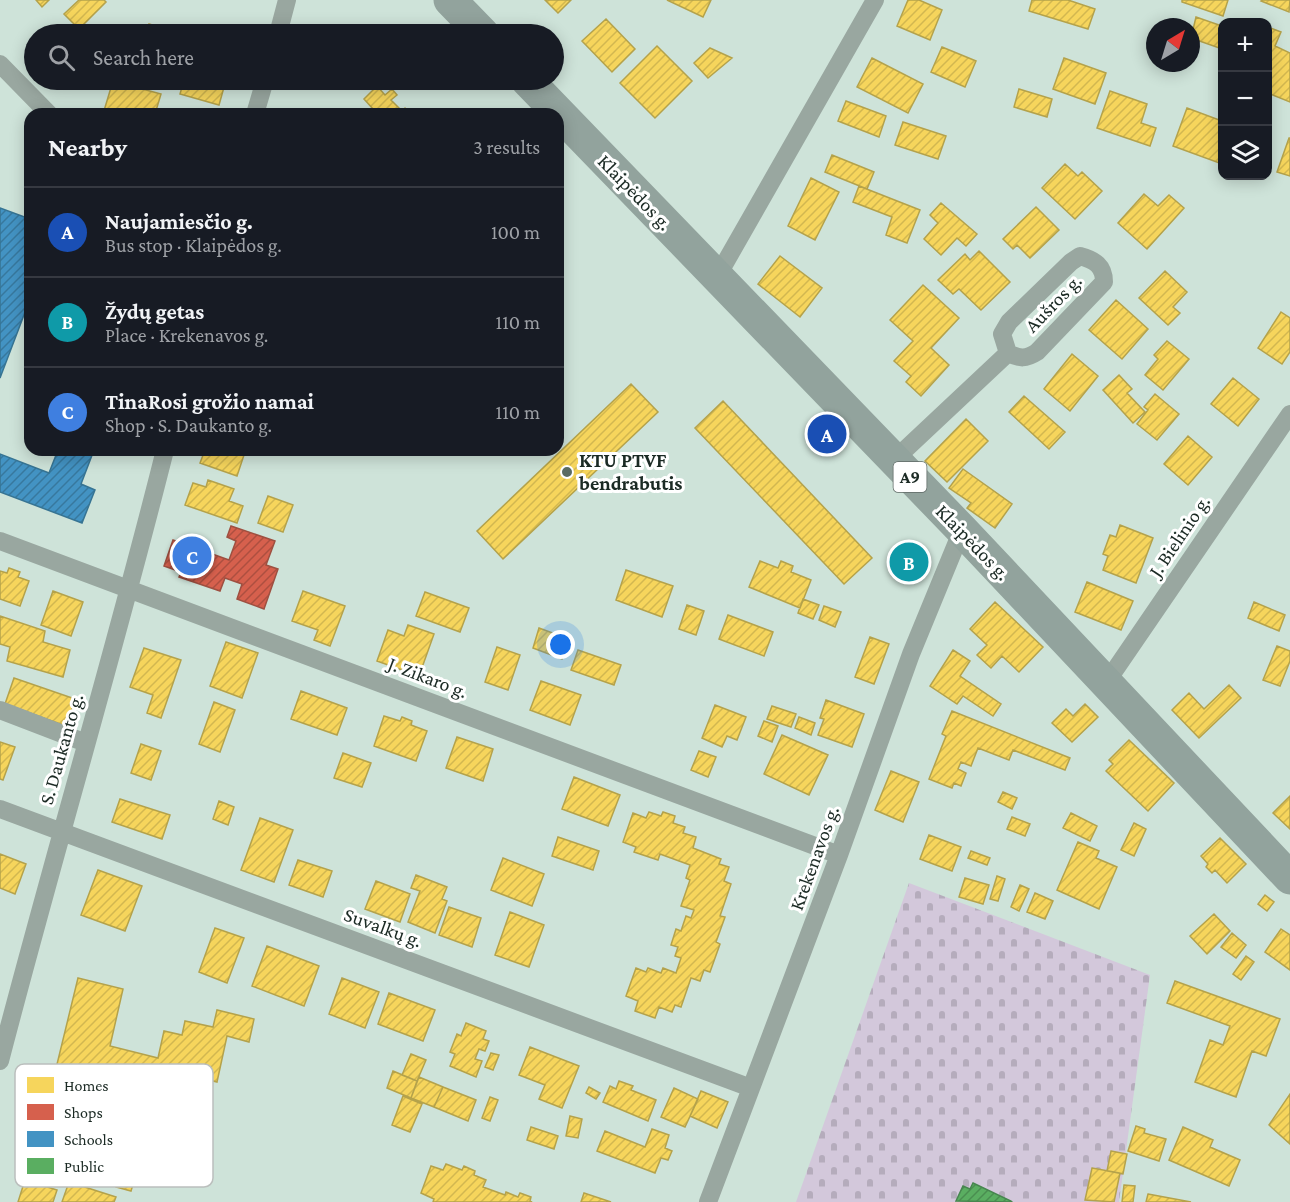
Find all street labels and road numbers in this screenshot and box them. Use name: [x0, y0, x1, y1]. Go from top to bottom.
street label: Klaipėdos g.: [593, 150, 676, 235]
street label: Aušros g.: [1020, 270, 1087, 337]
road number: A9: [894, 462, 926, 492]
street label: J. Bielinio g.: [1143, 491, 1215, 583]
street label: Klaipėdos g.: [931, 500, 1014, 585]
street label: J. Zikaro g.: [383, 651, 471, 703]
street label: S. Daukanto g.: [35, 691, 88, 807]
street label: Krekenavos g.: [785, 803, 844, 914]
street label: Suvalkų g.: [341, 903, 425, 952]

